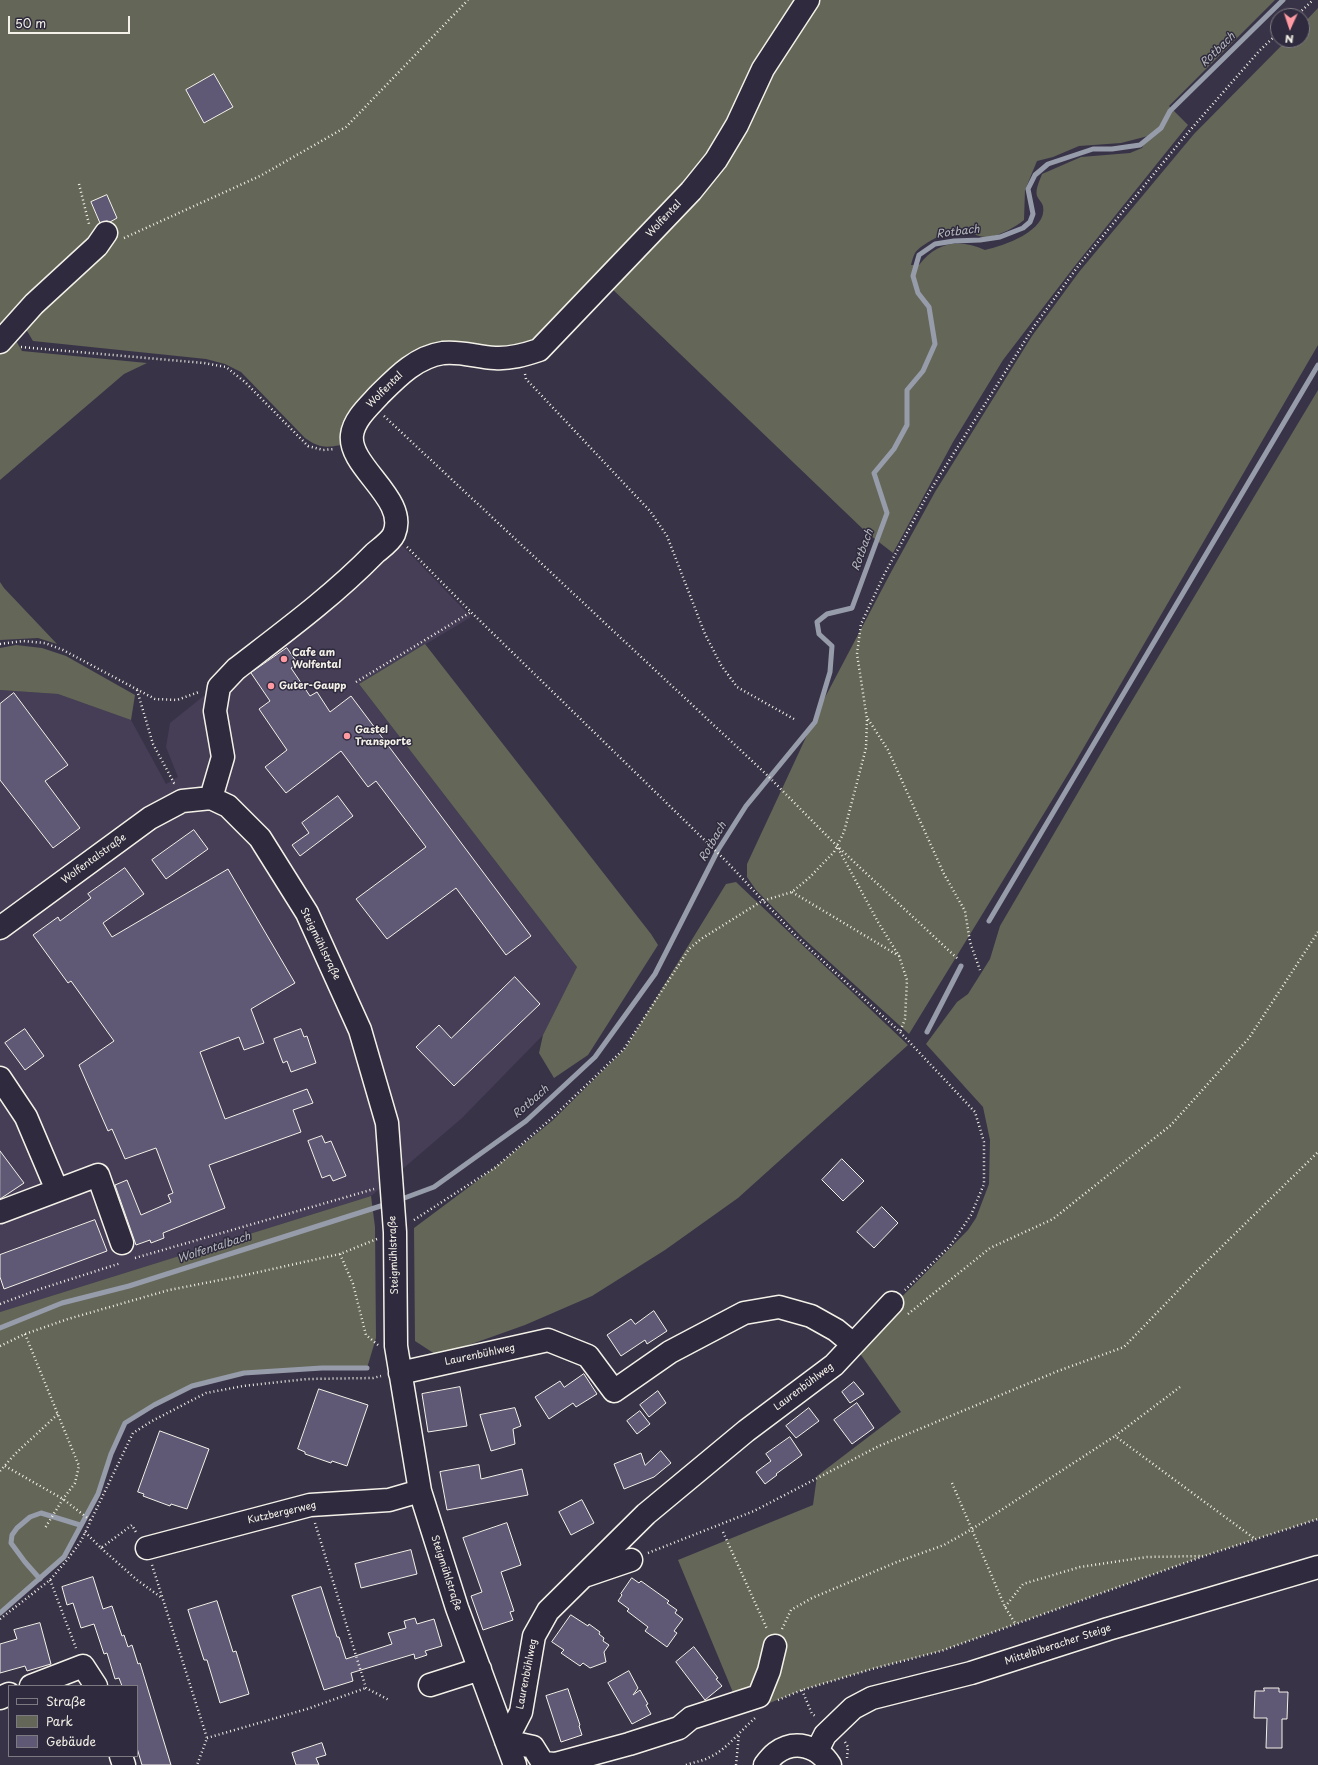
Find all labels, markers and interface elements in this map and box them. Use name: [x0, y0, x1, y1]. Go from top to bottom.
scale bar: [10, 8, 132, 34]
north arrow: [1270, 8, 1310, 48]
text: 50 m: [15, 14, 46, 32]
water label: Rotbach: [1198, 30, 1238, 70]
text: N: [1285, 31, 1294, 48]
street label: Wolfental: [644, 198, 684, 240]
water label: Rotbach: [936, 223, 980, 241]
street label: Wolfental: [364, 369, 406, 411]
water label: Rotbach: [849, 527, 877, 573]
place label: Cafe am Wolfental: [292, 647, 341, 670]
marker: Cafe am Wolfental: [279, 654, 289, 664]
place label: Guter-Gaupp: [279, 680, 346, 692]
marker: Guter-Gaupp: [266, 681, 276, 691]
place label: Gastel Transporte: [355, 724, 411, 748]
marker: Gastel Transporte: [342, 731, 352, 741]
water label: Rotbach: [696, 820, 730, 864]
street label: Wolfentalstraße: [59, 831, 129, 887]
street label: Steigmühlstraße: [297, 906, 343, 982]
water label: Rotbach: [510, 1083, 552, 1121]
street label: Steigmühlstraße: [387, 1215, 401, 1295]
water label: Wolfentalbach: [176, 1230, 252, 1266]
street label: Laurenbühlweg: [444, 1342, 516, 1368]
street label: Laurenbühlweg: [772, 1361, 836, 1413]
street label: Kutzbergerweg: [247, 1499, 317, 1527]
street label: Steigmühlstraße: [428, 1534, 464, 1612]
street label: Mittelbiberacher Steige: [1003, 1622, 1113, 1668]
street label: Laurenbühlweg: [514, 1638, 540, 1710]
legend: [8, 1685, 138, 1757]
text: Straße: [46, 1692, 86, 1710]
text: Park: [46, 1712, 73, 1730]
text: Gebäude: [46, 1732, 96, 1750]

